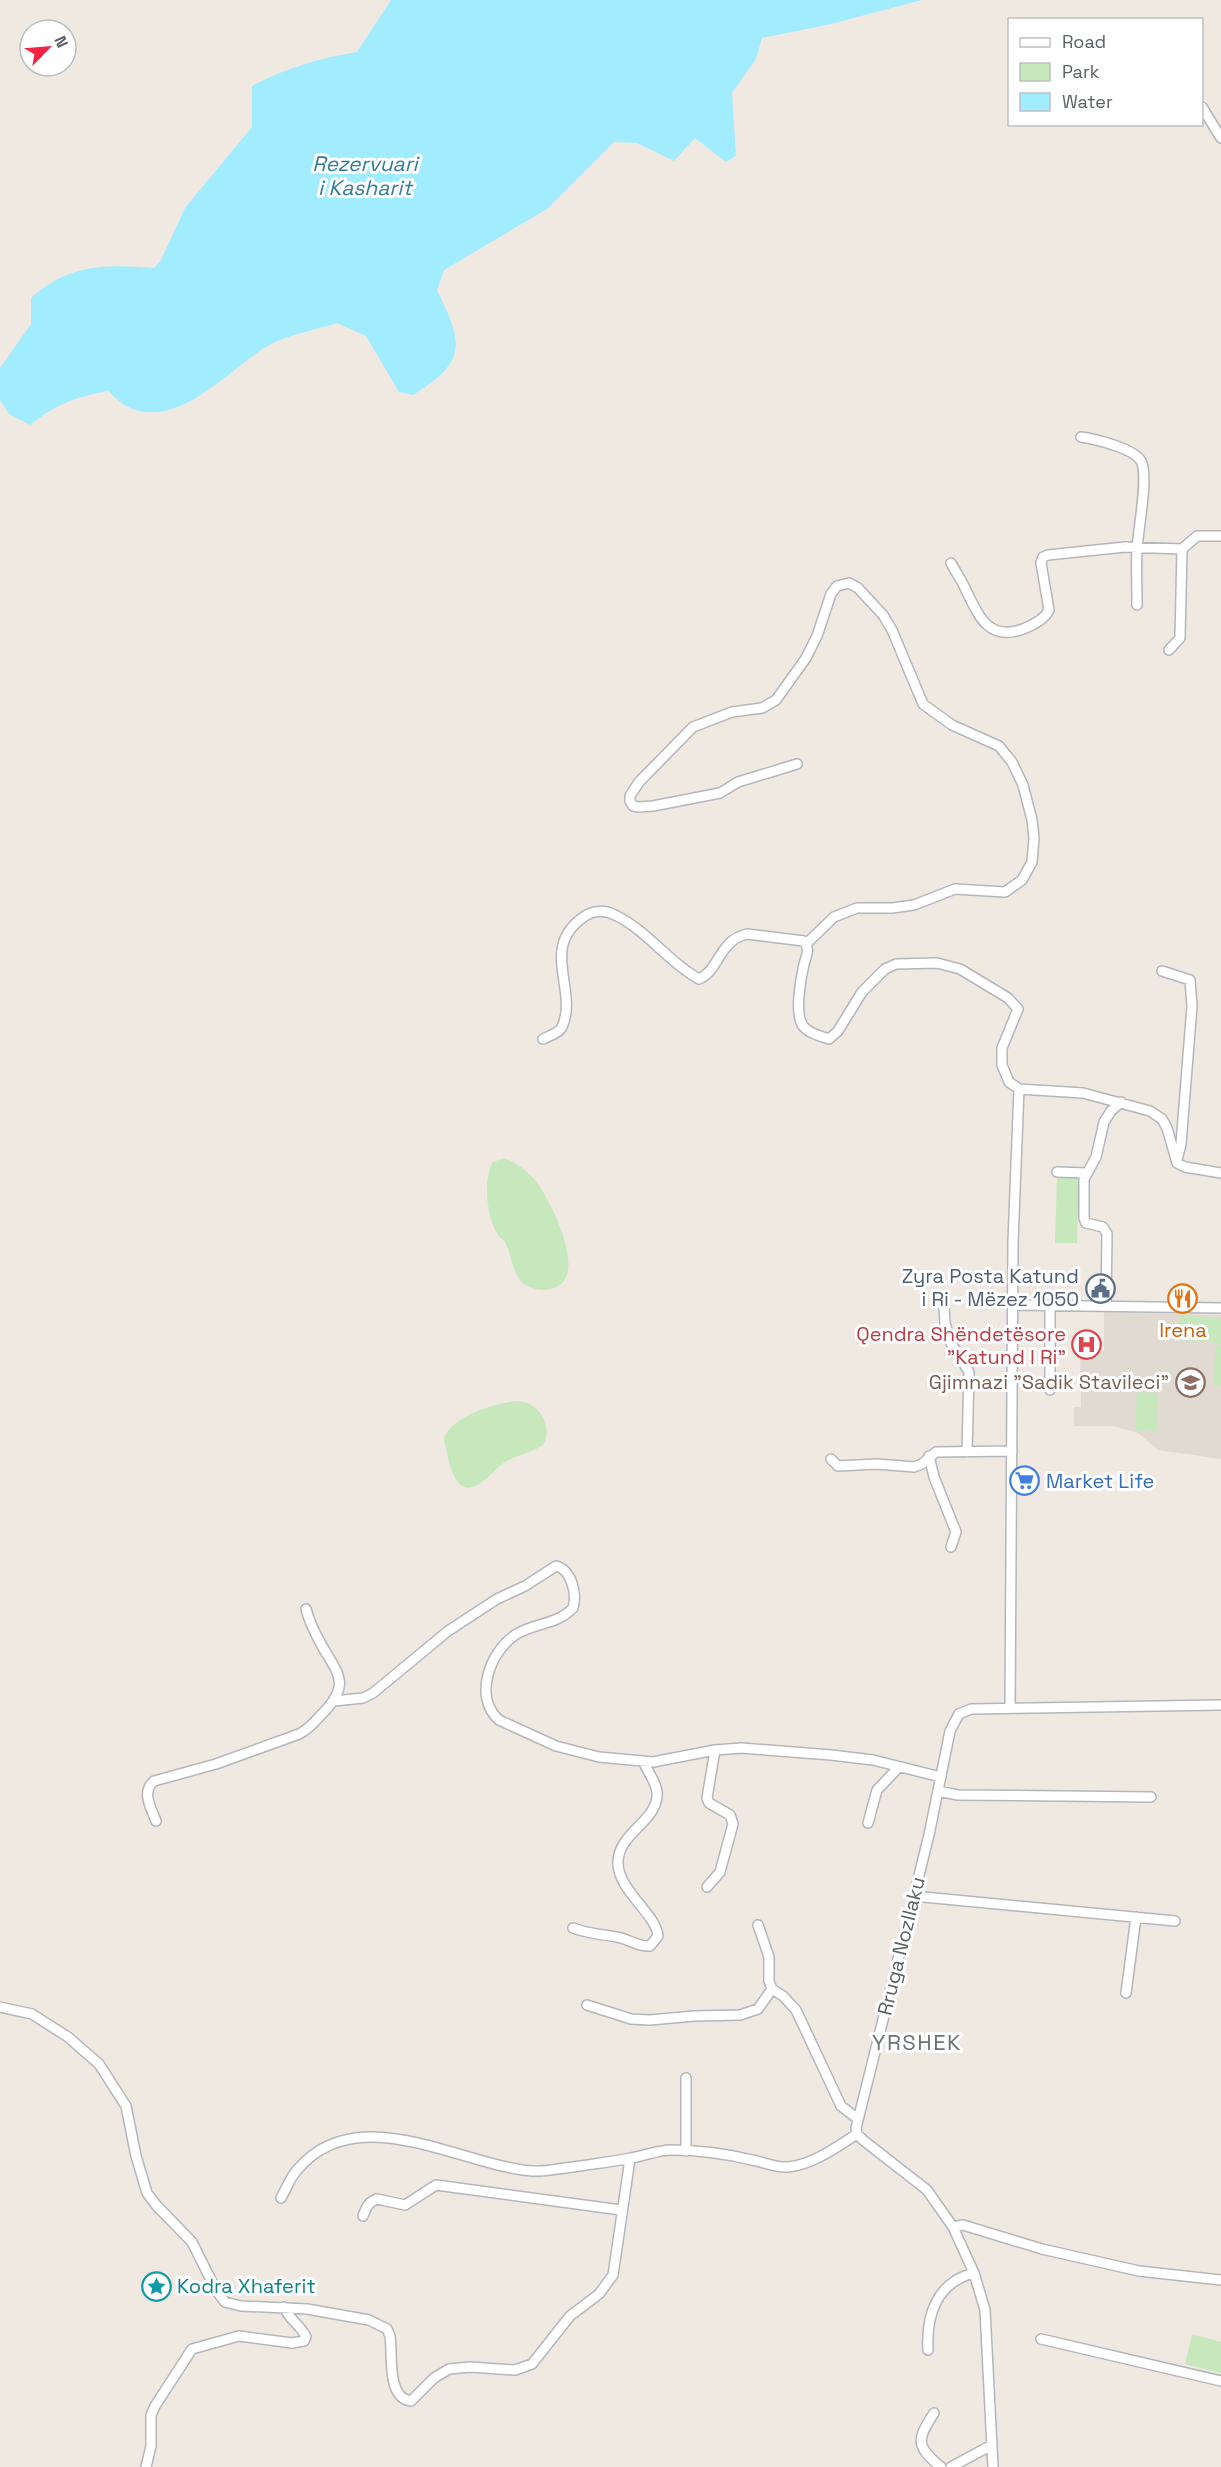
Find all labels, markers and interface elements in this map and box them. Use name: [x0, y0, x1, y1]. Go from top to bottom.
north arrow: [18, 18, 78, 78]
legend: [1008, 18, 1203, 126]
text: Road: [1062, 30, 1106, 53]
text: N: [49, 33, 73, 51]
text: Park: [1062, 60, 1100, 83]
text: Water: [1062, 90, 1113, 113]
water label: Rezervuari i Kasharit: [312, 150, 421, 201]
place label: Zyra Posta Katund i Ri - Mëzez 1050: [902, 1263, 1079, 1312]
public building icon: Zyra Posta Katund i Ri - Mëzez 1050: [1084, 1272, 1116, 1304]
restaurant icon: Irena: [1167, 1283, 1199, 1315]
place label: Irena: [1159, 1317, 1207, 1343]
place label: Qendra Shëndetësore "Katund I Ri": [856, 1321, 1066, 1370]
hospital icon: Qendra Shëndetësore "Katund I Ri": [1071, 1329, 1103, 1361]
school or university icon: Gjimnazi "Sadik Stavileci": [1174, 1366, 1206, 1398]
place label: Gjimnazi "Sadik Stavileci": [929, 1369, 1169, 1395]
supermarket icon: Market Life: [1009, 1465, 1041, 1497]
place label: Market Life: [1046, 1468, 1154, 1494]
street label: Rruga Nozllaku: [871, 1874, 931, 2018]
district label: YRSHEK: [872, 2028, 962, 2056]
place icon: Kodra Xhaferit: [140, 2270, 172, 2302]
place label: Kodra Xhaferit: [177, 2273, 316, 2299]

